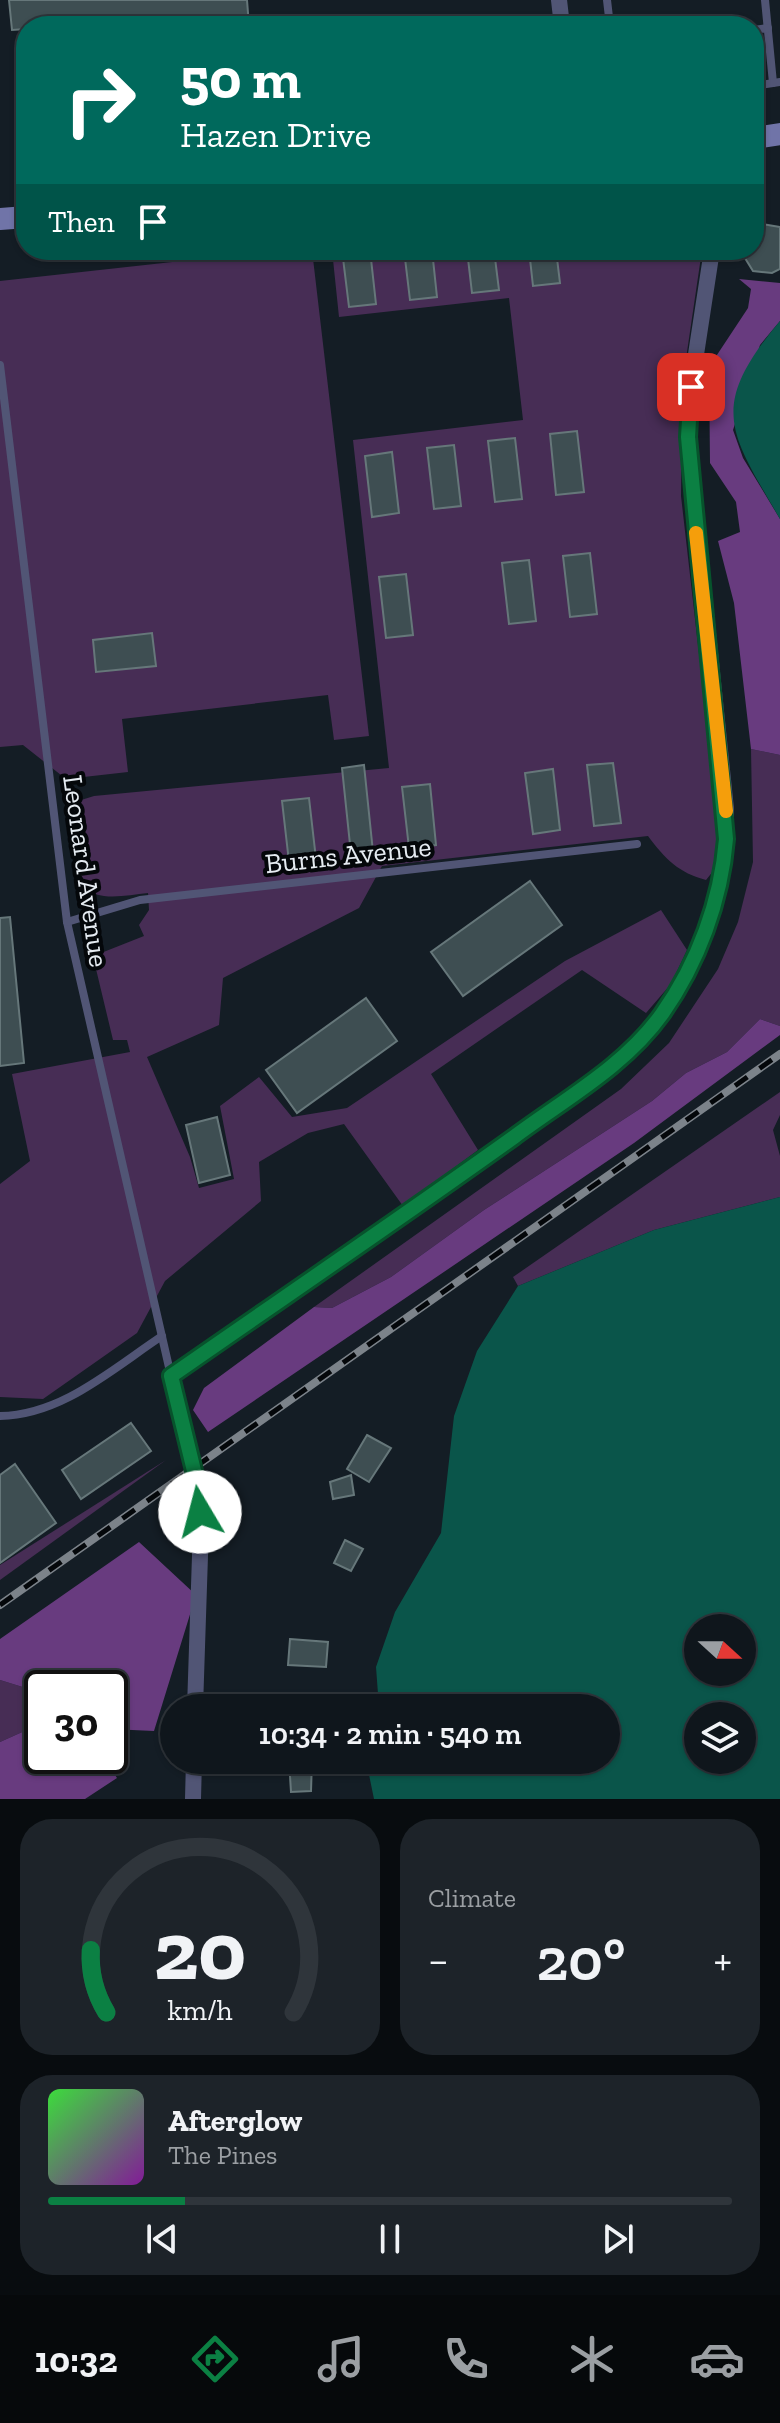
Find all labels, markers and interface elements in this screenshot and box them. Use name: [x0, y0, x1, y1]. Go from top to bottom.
text: 50 m: [180, 45, 301, 112]
icon: right: [48, 48, 152, 152]
text: Hazen Drive: [180, 113, 371, 156]
icon: arrive: [131, 200, 175, 244]
text: Then: [48, 204, 115, 240]
pin: [657, 353, 725, 421]
icon: arrive: [669, 365, 713, 409]
street label: Leonard Avenue: [56, 773, 116, 969]
street label: Burns Avenue: [263, 830, 433, 880]
position arrow: [158, 1470, 242, 1554]
north arrow: [684, 1614, 756, 1686]
map controls: [684, 1614, 756, 1774]
speed limit sign: 30: [24, 1670, 128, 1774]
button: layers: [684, 1702, 756, 1774]
text: 10:34 · 2 min · 540 m: [259, 1716, 521, 1752]
text: Climate: [428, 1882, 516, 1914]
text: 20: [154, 1900, 246, 2000]
text: 20°: [537, 1923, 625, 1995]
text: −: [428, 1933, 449, 1986]
text: +: [713, 1933, 732, 1986]
text: km/h: [167, 1993, 233, 2027]
text: Afterglow: [168, 2103, 302, 2139]
text: The Pines: [168, 2139, 278, 2171]
icon: previous: [140, 2217, 184, 2261]
icon: pause: [368, 2217, 412, 2261]
icon: next: [596, 2217, 640, 2261]
icon: directions: [187, 2331, 243, 2387]
icon: music: [313, 2331, 369, 2387]
icon: phone: [438, 2331, 494, 2387]
icon: climate: [564, 2331, 620, 2387]
icon: car: [689, 2331, 745, 2387]
text: 10:32: [35, 2338, 118, 2381]

